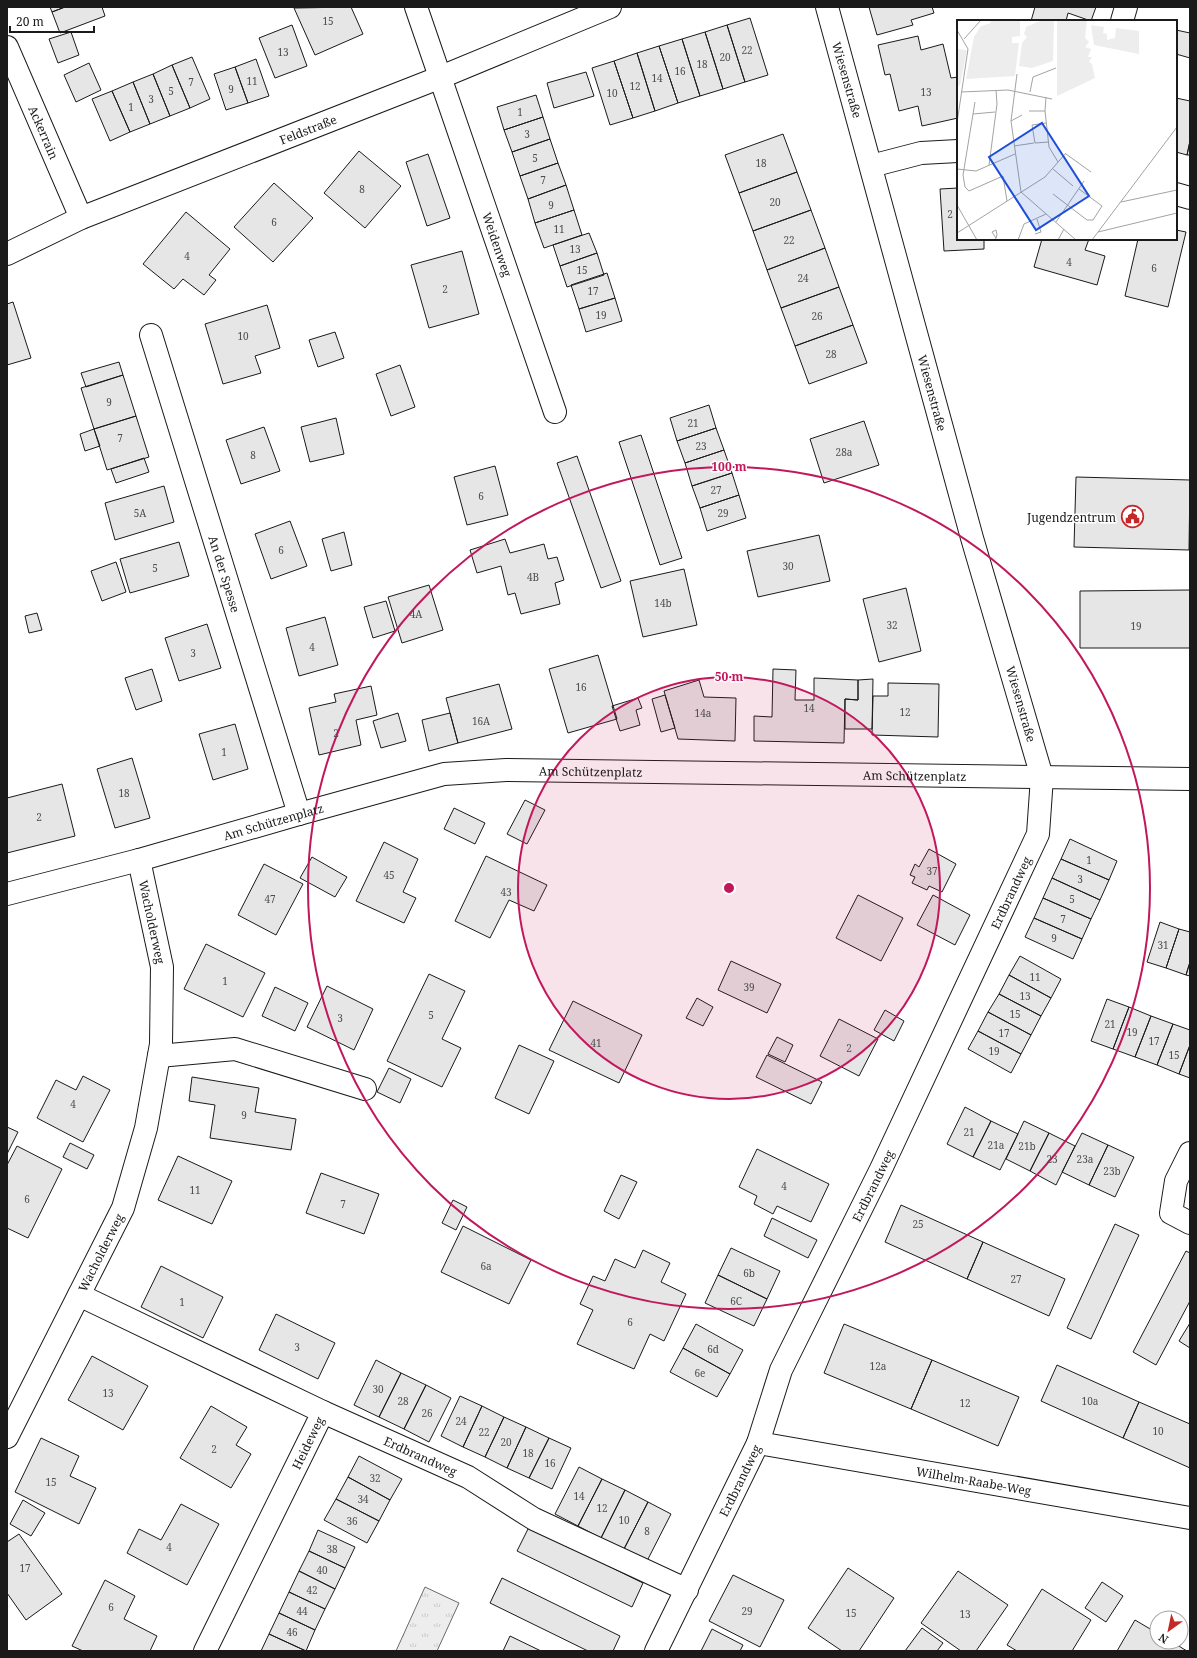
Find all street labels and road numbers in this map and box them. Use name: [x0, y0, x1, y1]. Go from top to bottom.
street label: Wiesenstraße: [828, 40, 866, 120]
street label: Ackerrain: [25, 103, 63, 162]
street label: Feldstraße: [277, 110, 339, 148]
street label: Weidenweg: [479, 210, 517, 279]
street label: Wiesenstraße: [914, 353, 950, 433]
street label: An der Spesse: [205, 533, 245, 614]
street label: Wiesenstraße: [1002, 664, 1040, 744]
street label: Am Schützenplatz: [539, 762, 642, 780]
street label: Am Schützenplatz: [863, 766, 966, 785]
street label: Am Schützenplatz: [221, 799, 325, 844]
street label: Erdbrandweg: [986, 853, 1035, 932]
street label: Wacholderweg: [135, 879, 169, 966]
street label: Erdbrandweg: [848, 1146, 898, 1225]
street label: Wacholderweg: [74, 1210, 128, 1294]
street label: Heideweg: [288, 1413, 328, 1472]
street label: Erdbrandweg: [381, 1432, 460, 1480]
street label: Erdbrandweg: [715, 1441, 765, 1519]
street label: Wilhelm-Raabe-Weg: [915, 1462, 1033, 1499]

